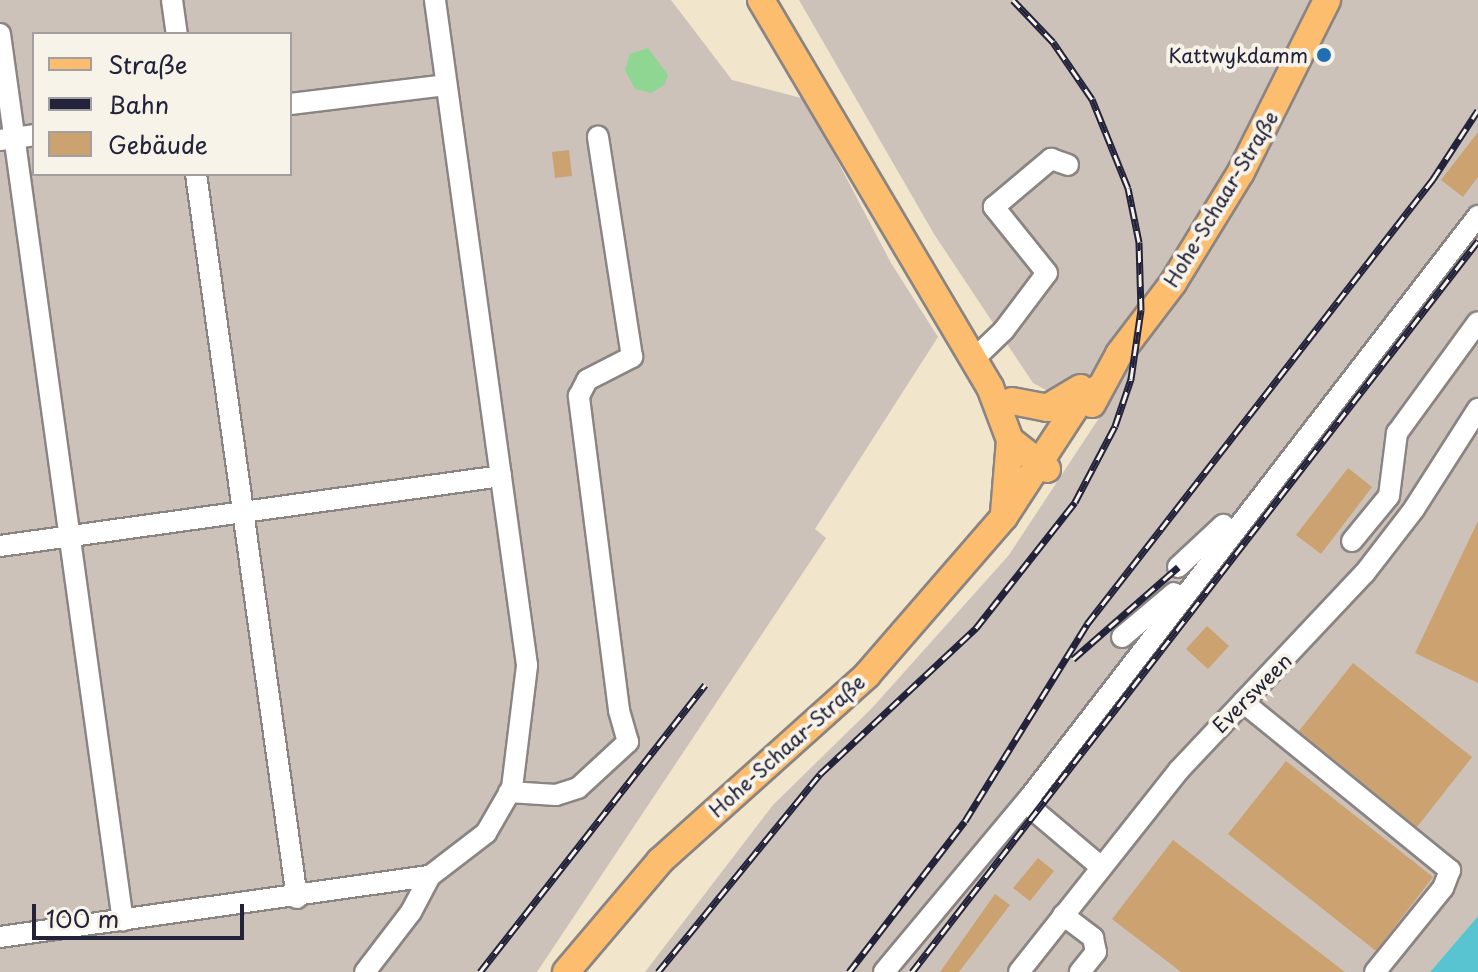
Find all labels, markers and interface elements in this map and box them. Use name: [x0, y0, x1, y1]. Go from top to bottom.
legend: [32, 32, 292, 176]
place label: Kattwykdamm: [1169, 43, 1308, 67]
text: Straße: [108, 46, 187, 82]
marker: Kattwykdamm: [1315, 46, 1333, 64]
text: Bahn: [108, 86, 169, 122]
street label: Hohe-Schaar-Straße: [1159, 107, 1283, 291]
text: Gebäude: [108, 126, 208, 162]
street label: Eversween: [1207, 648, 1297, 738]
street label: Hohe-Schaar-Straße: [704, 670, 870, 822]
scale bar: [36, 888, 248, 938]
text: 100 m: [46, 900, 119, 936]

